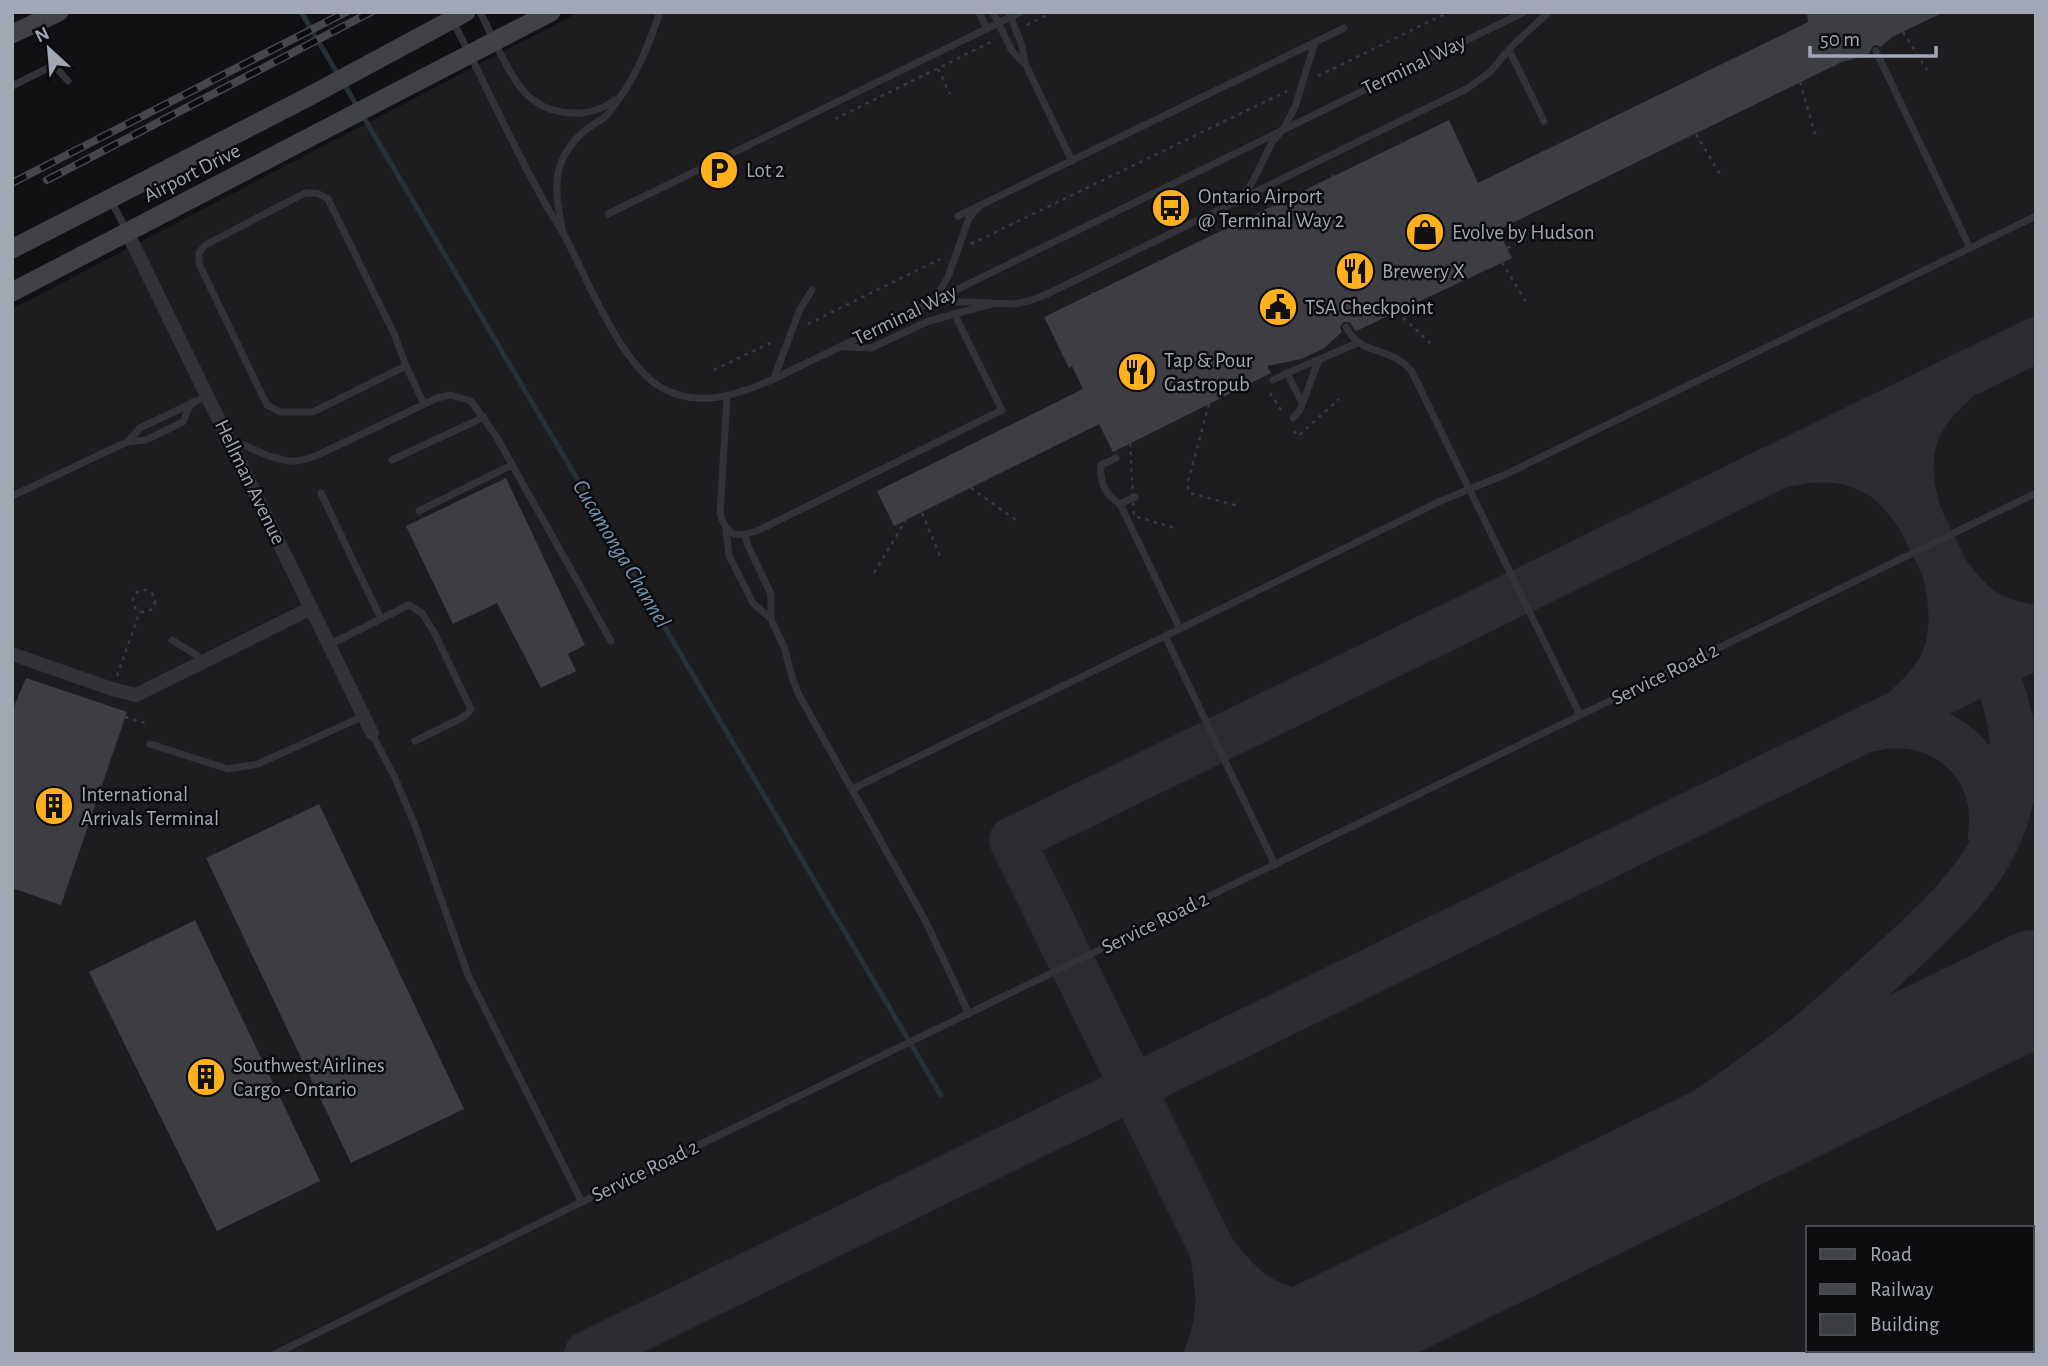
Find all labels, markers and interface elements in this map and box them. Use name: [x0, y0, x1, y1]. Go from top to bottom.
north arrow: [14, 14, 84, 84]
scale bar: [1810, 14, 1936, 58]
text: N: [32, 24, 52, 47]
text: 50 m: [1820, 29, 1860, 50]
street label: Terminal Way: [1359, 31, 1469, 99]
street label: Airport Drive: [140, 140, 244, 206]
parking icon: Lot 2: [698, 149, 740, 191]
place label: Lot 2: [746, 160, 784, 181]
place label: Ontario Airport @ Terminal Way 2: [1198, 186, 1344, 231]
bus stop icon: Ontario Airport @ Terminal Way 2: [1150, 187, 1192, 229]
shop icon: Evolve by Hudson: [1404, 211, 1446, 253]
place label: Evolve by Hudson: [1452, 222, 1595, 243]
restaurant icon: Brewery X: [1334, 250, 1376, 292]
place label: Brewery X: [1382, 261, 1465, 282]
street label: Terminal Way: [850, 281, 960, 349]
public building icon: TSA Checkpoint: [1257, 286, 1299, 328]
place label: TSA Checkpoint: [1305, 297, 1434, 318]
place label: Tap & Pour Gastropub: [1164, 350, 1253, 395]
restaurant icon: Tap & Pour Gastropub: [1116, 351, 1158, 393]
street label: Hellman Avenue: [211, 416, 289, 548]
water label: Cucamonga Channel: [568, 476, 674, 632]
street label: Service Road 2: [1608, 639, 1722, 709]
place label: International Arrivals Terminal: [81, 784, 219, 829]
building icon: International Arrivals Terminal: [33, 785, 75, 827]
street label: Service Road 2: [1098, 888, 1212, 958]
place label: Southwest Airlines Cargo - Ontario: [233, 1055, 385, 1100]
building icon: Southwest Airlines Cargo - Ontario: [185, 1056, 227, 1098]
street label: Service Road 2: [588, 1136, 702, 1206]
legend: [1806, 1226, 2034, 1352]
text: Road: [1870, 1244, 1912, 1265]
text: Railway: [1870, 1279, 1933, 1300]
text: Building: [1870, 1314, 1940, 1335]

